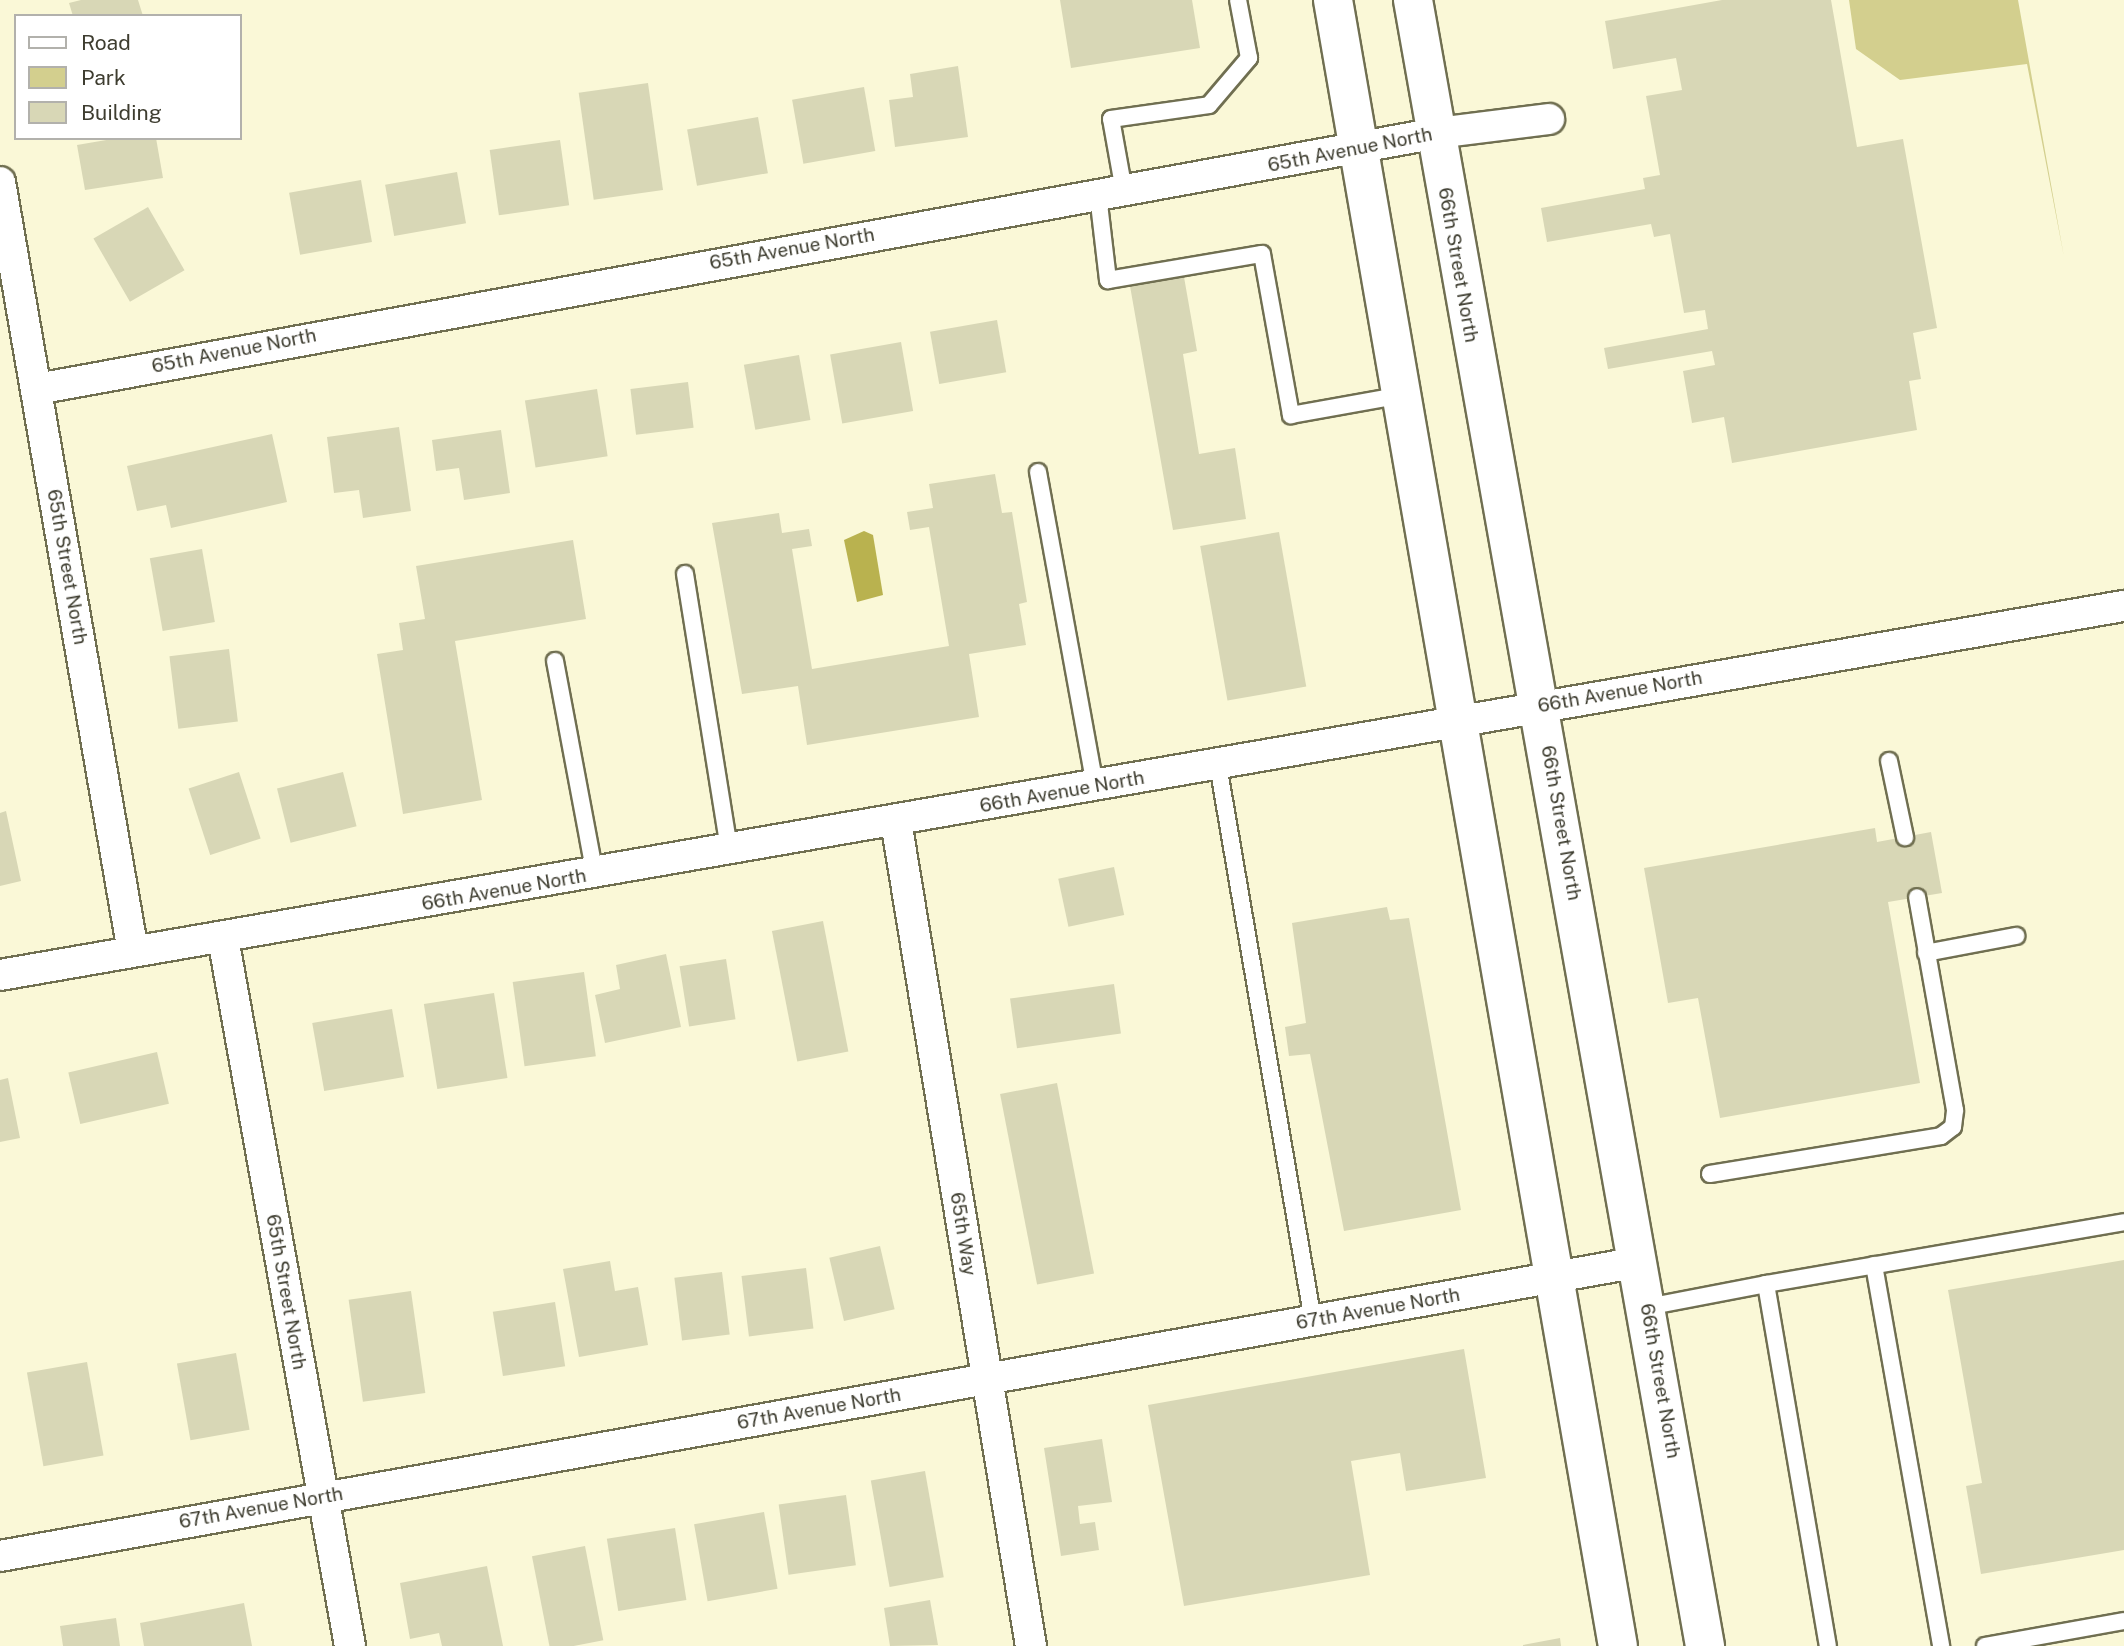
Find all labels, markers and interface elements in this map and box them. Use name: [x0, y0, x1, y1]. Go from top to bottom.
legend: [14, 14, 242, 140]
text: Road: [81, 30, 131, 55]
text: Park: [81, 65, 126, 90]
text: Building: [81, 100, 162, 125]
street label: 65th Avenue North: [1266, 123, 1434, 177]
street label: 66th Street North: [1433, 186, 1483, 344]
street label: 65th Avenue North: [708, 223, 876, 275]
street label: 65th Avenue North: [150, 324, 318, 378]
street label: 65th Street North: [42, 487, 92, 647]
street label: 66th Avenue North: [1536, 666, 1704, 718]
street label: 66th Street North: [1536, 744, 1586, 902]
street label: 66th Avenue North: [978, 766, 1146, 818]
street label: 66th Avenue North: [420, 864, 588, 916]
street label: 65th Way: [945, 1190, 981, 1278]
street label: 65th Street North: [261, 1212, 311, 1372]
street label: 67th Avenue North: [1294, 1283, 1462, 1335]
street label: 66th Street North: [1635, 1302, 1685, 1460]
street label: 67th Avenue North: [735, 1383, 903, 1435]
street label: 67th Avenue North: [177, 1482, 345, 1534]

